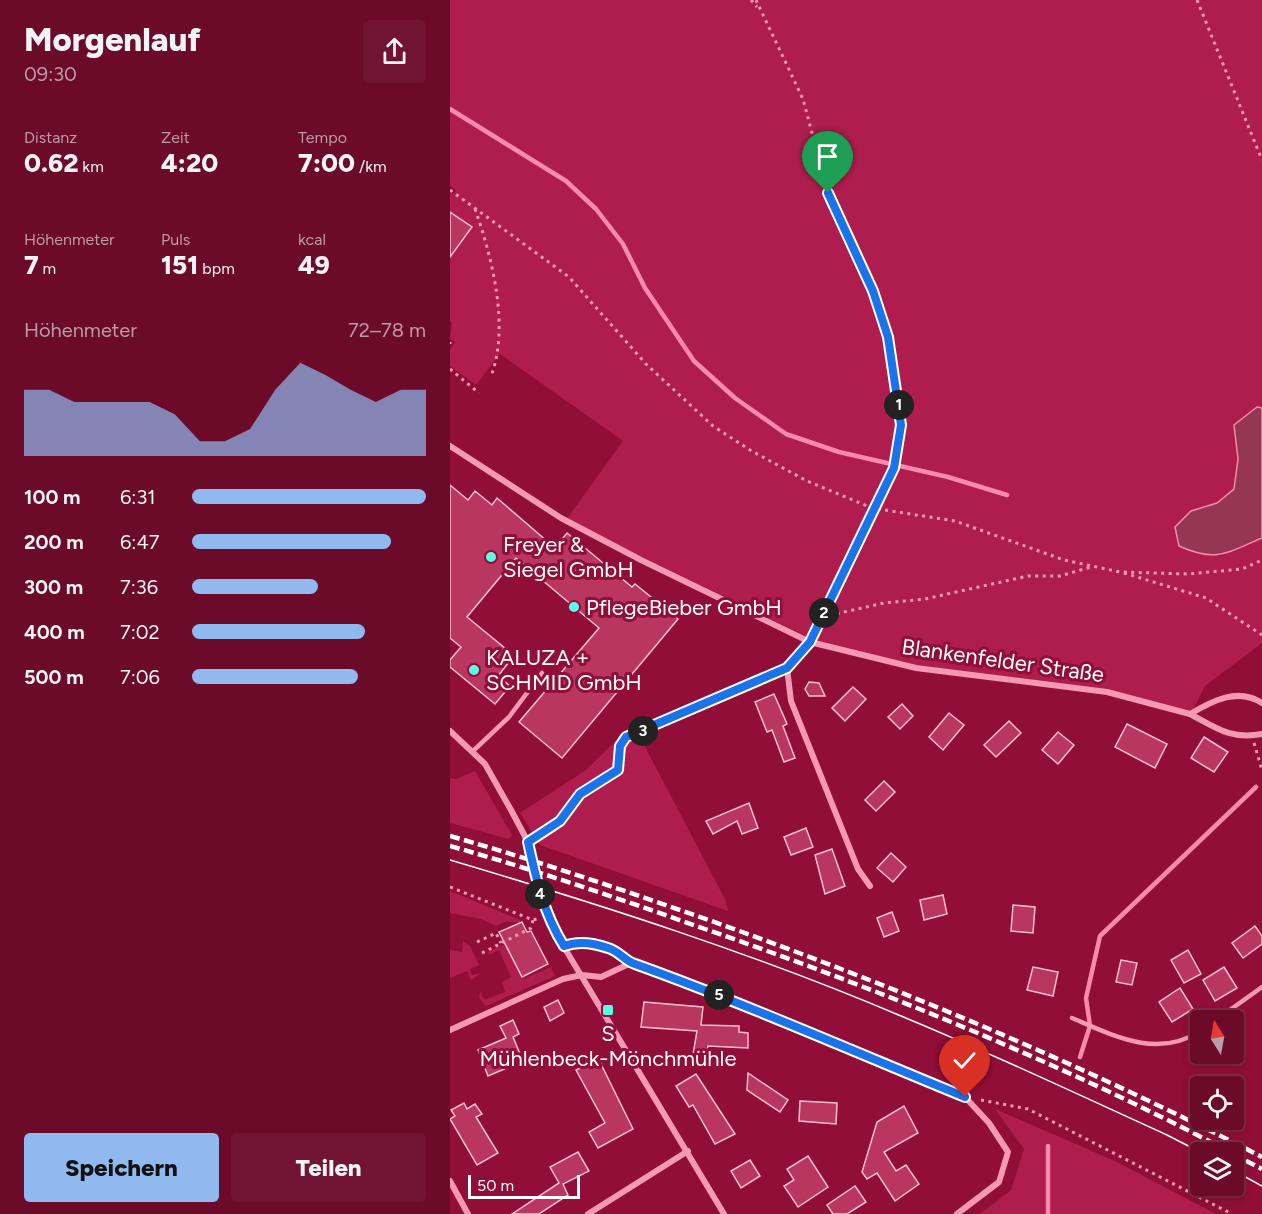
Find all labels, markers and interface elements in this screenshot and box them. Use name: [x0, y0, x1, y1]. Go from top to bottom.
text: Morgenlauf: [24, 20, 201, 59]
button: share: [363, 20, 426, 83]
text: 09:30: [24, 62, 77, 86]
text: Distanz: [24, 128, 77, 147]
text: Zeit: [161, 128, 190, 147]
text: Tempo: [298, 128, 347, 147]
pin: [802, 131, 853, 193]
icon: arrive: [811, 140, 844, 173]
text: 0.62: [24, 147, 78, 179]
text: 4:20: [161, 147, 218, 179]
text: 7:00: [298, 147, 355, 179]
text: km: [78, 157, 104, 176]
text: /km: [355, 157, 387, 176]
text: Höhenmeter: [24, 230, 114, 249]
text: Puls: [161, 230, 190, 249]
text: kcal: [298, 230, 326, 249]
text: 7: [24, 249, 39, 281]
text: 151: [161, 249, 198, 281]
text: 49: [298, 249, 330, 281]
text: m: [39, 259, 56, 278]
text: bpm: [198, 259, 235, 278]
text: Höhenmeter: [24, 318, 137, 342]
text: 72–78 m: [348, 318, 426, 342]
pin: 1: [884, 390, 914, 420]
text: 1: [896, 395, 902, 414]
text: 100 m: [24, 485, 81, 509]
text: 6:31: [120, 485, 156, 509]
text: 200 m: [24, 530, 84, 554]
text: 6:47: [120, 530, 160, 554]
place label: Freyer & Siegel GmbH: [503, 531, 634, 583]
marker: Freyer & Siegel GmbH: [484, 550, 498, 564]
text: 300 m: [24, 575, 83, 599]
text: 7:36: [120, 575, 158, 599]
place label: PflegeBieber GmbH: [586, 594, 782, 621]
pin: 2: [809, 598, 839, 628]
marker: PflegeBieber GmbH: [567, 600, 581, 614]
text: 2: [819, 603, 829, 622]
text: 400 m: [24, 620, 85, 644]
text: 7:02: [120, 620, 160, 644]
street label: Blankenfelder Straße: [900, 633, 1106, 688]
place label: KALUZA + SCHMID GmbH: [486, 644, 642, 696]
marker: KALUZA + SCHMID GmbH: [467, 663, 481, 677]
text: 500 m: [24, 665, 84, 689]
text: 7:06: [120, 665, 160, 689]
pin: 3: [628, 716, 658, 746]
text: 3: [639, 721, 647, 740]
pin: 4: [525, 879, 555, 909]
text: 4: [535, 884, 545, 903]
pin: 5: [704, 980, 734, 1010]
text: 5: [714, 985, 724, 1004]
marker: S Mühlenbeck-Mönchmühle: [601, 1003, 615, 1017]
north arrow: [1190, 1010, 1244, 1064]
map controls: [1190, 1010, 1244, 1196]
place label: S Mühlenbeck-Mönchmühle: [480, 1020, 736, 1072]
pin: [939, 1035, 990, 1097]
icon: check: [948, 1044, 981, 1077]
button: locate: [1190, 1076, 1244, 1130]
button: Speichern: [24, 1133, 219, 1202]
button: Teilen: [231, 1133, 426, 1202]
button: layers: [1190, 1142, 1244, 1196]
scale bar: [468, 1172, 580, 1200]
text: 50 m: [477, 1176, 514, 1195]

